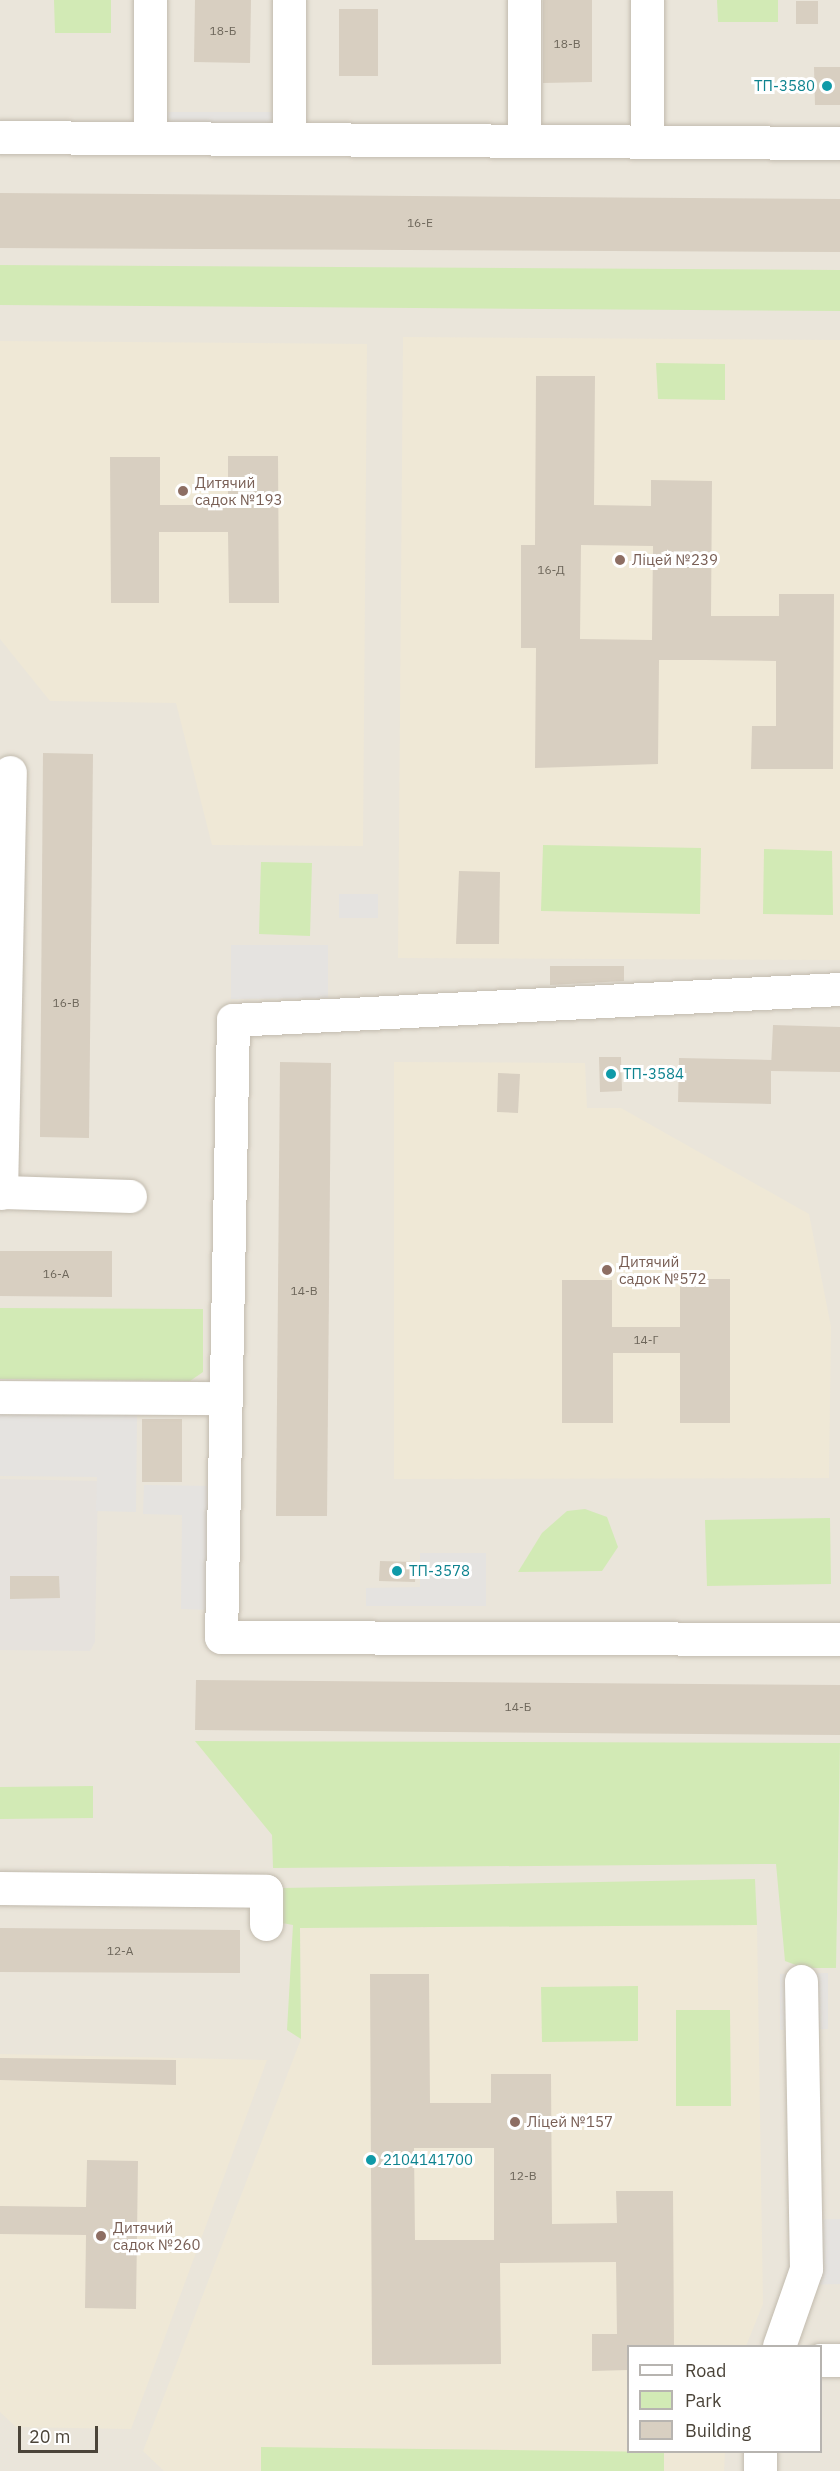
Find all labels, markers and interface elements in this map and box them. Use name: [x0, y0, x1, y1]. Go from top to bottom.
house number: 18-Б: [210, 24, 236, 38]
house number: 18-В: [553, 37, 581, 51]
place label: ТП-3580: [754, 77, 815, 95]
marker: ТП-3580: [820, 79, 834, 93]
house number: 16-Е: [407, 216, 433, 230]
place label: Дитячий садок №193: [195, 473, 282, 508]
marker: Дитячий садок №193: [176, 484, 190, 498]
place label: Ліцей №239: [632, 551, 718, 569]
marker: Ліцей №239: [613, 553, 627, 567]
house number: 16-Д: [537, 563, 565, 577]
house number: 16-В: [52, 996, 80, 1010]
place label: ТП-3584: [623, 1065, 684, 1083]
marker: ТП-3584: [604, 1067, 618, 1081]
place label: Дитячий садок №572: [619, 1252, 706, 1287]
marker: Дитячий садок №572: [600, 1263, 614, 1277]
house number: 16-А: [43, 1267, 69, 1281]
house number: 14-В: [290, 1284, 318, 1298]
house number: 14-Г: [633, 1333, 659, 1347]
place label: ТП-3578: [409, 1562, 470, 1580]
marker: ТП-3578: [390, 1564, 404, 1578]
house number: 14-Б: [505, 1700, 531, 1714]
house number: 12-А: [107, 1944, 133, 1958]
place label: Ліцей №157: [527, 2113, 613, 2131]
marker: Ліцей №157: [508, 2115, 522, 2129]
place label: 2104141700: [383, 2151, 473, 2169]
marker: 2104141700: [364, 2153, 378, 2167]
house number: 12-В: [509, 2169, 537, 2183]
place label: Дитячий садок №260: [113, 2218, 200, 2253]
marker: Дитячий садок №260: [94, 2229, 108, 2243]
legend: [627, 2345, 822, 2453]
text: Road: [685, 2359, 726, 2382]
text: Park: [685, 2389, 721, 2412]
scale bar: [21, 2414, 100, 2452]
text: Building: [685, 2419, 751, 2442]
text: 20 m: [29, 2425, 71, 2448]

